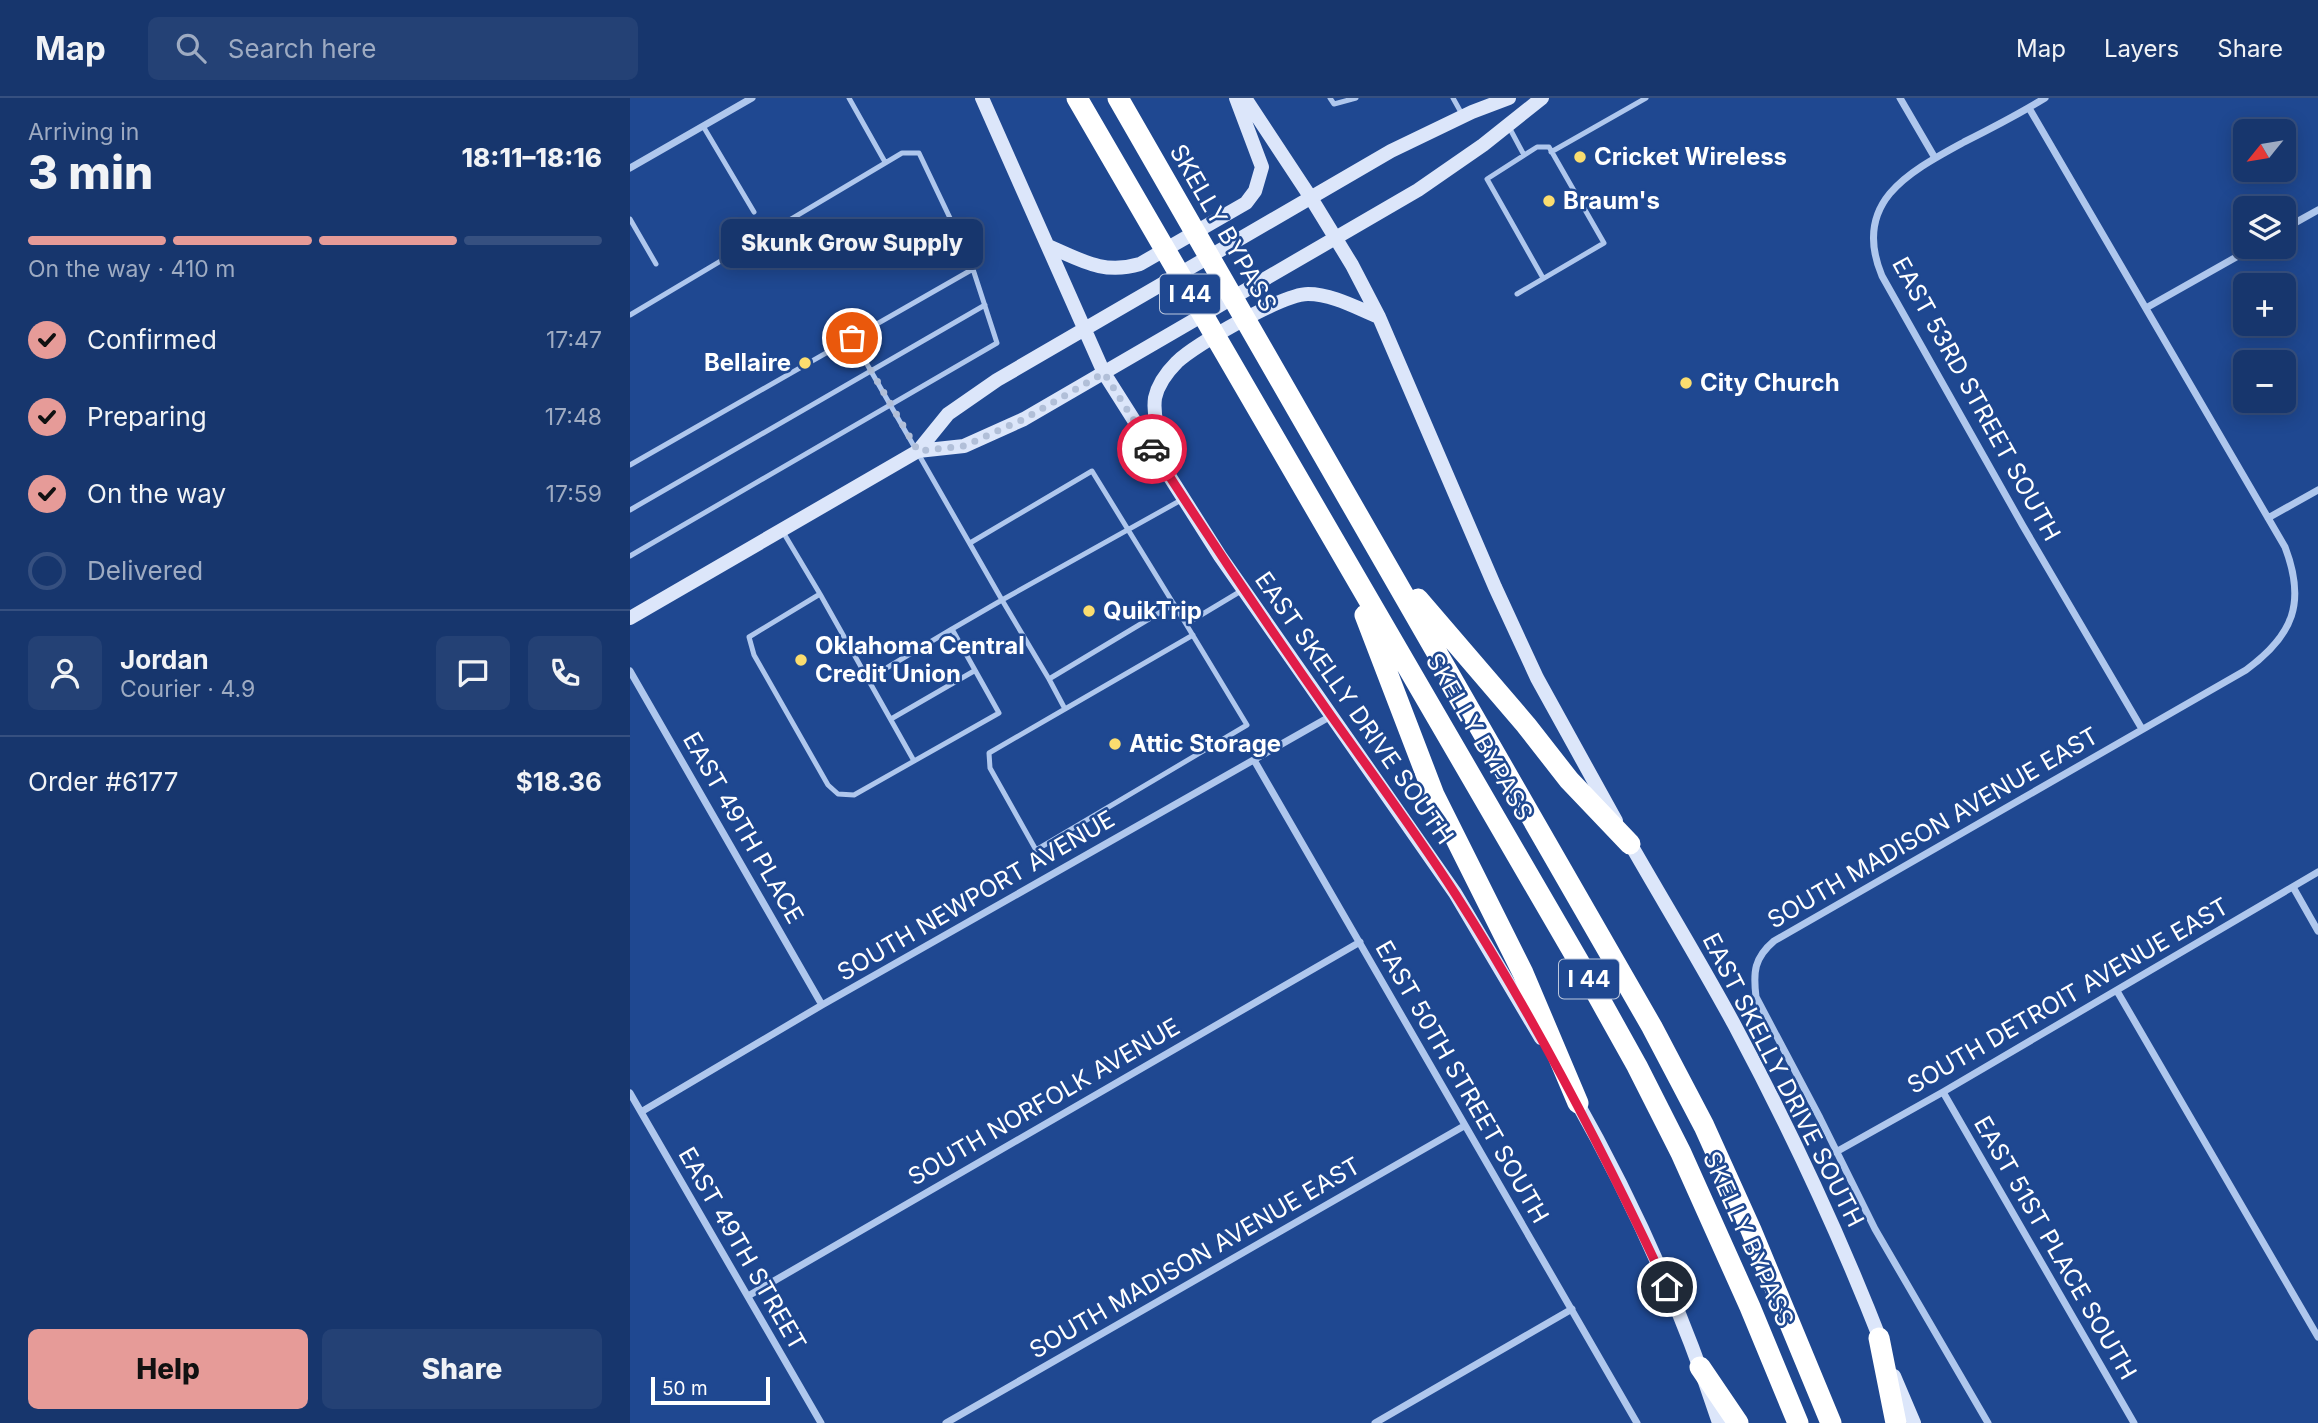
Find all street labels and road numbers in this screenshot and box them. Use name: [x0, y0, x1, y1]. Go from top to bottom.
street label: SKELLY BYPASS: [1164, 139, 1283, 317]
street label: EAST 53RD STREET SOUTH: [1886, 252, 2067, 546]
road number: I 44: [1160, 274, 1220, 314]
street label: EAST SKELLY DRIVE SOUTH: [1249, 566, 1460, 849]
street label: SKELLY BYPASS: [1420, 648, 1539, 826]
street label: SOUTH MADISON AVENUE EAST: [1762, 721, 2103, 934]
street label: EAST 49TH PLACE: [677, 727, 810, 928]
street label: SOUTH NEWPORT AVENUE: [832, 804, 1120, 987]
street label: SOUTH DETROIT AVENUE EAST: [1902, 891, 2234, 1100]
street label: EAST SKELLY DRIVE SOUTH: [1697, 928, 1870, 1232]
street label: EAST 50TH STREET SOUTH: [1370, 936, 1555, 1228]
road number: I 44: [1559, 960, 1619, 998]
street label: SOUTH NORFOLK AVENUE: [903, 1012, 1185, 1191]
street label: EAST 51ST PLACE SOUTH: [1968, 1111, 2143, 1384]
street label: EAST 49TH STREET: [672, 1142, 812, 1355]
street label: SKELLY BYPASS: [1697, 1147, 1800, 1331]
street label: SOUTH MADISON AVENUE EAST: [1024, 1151, 1365, 1364]

